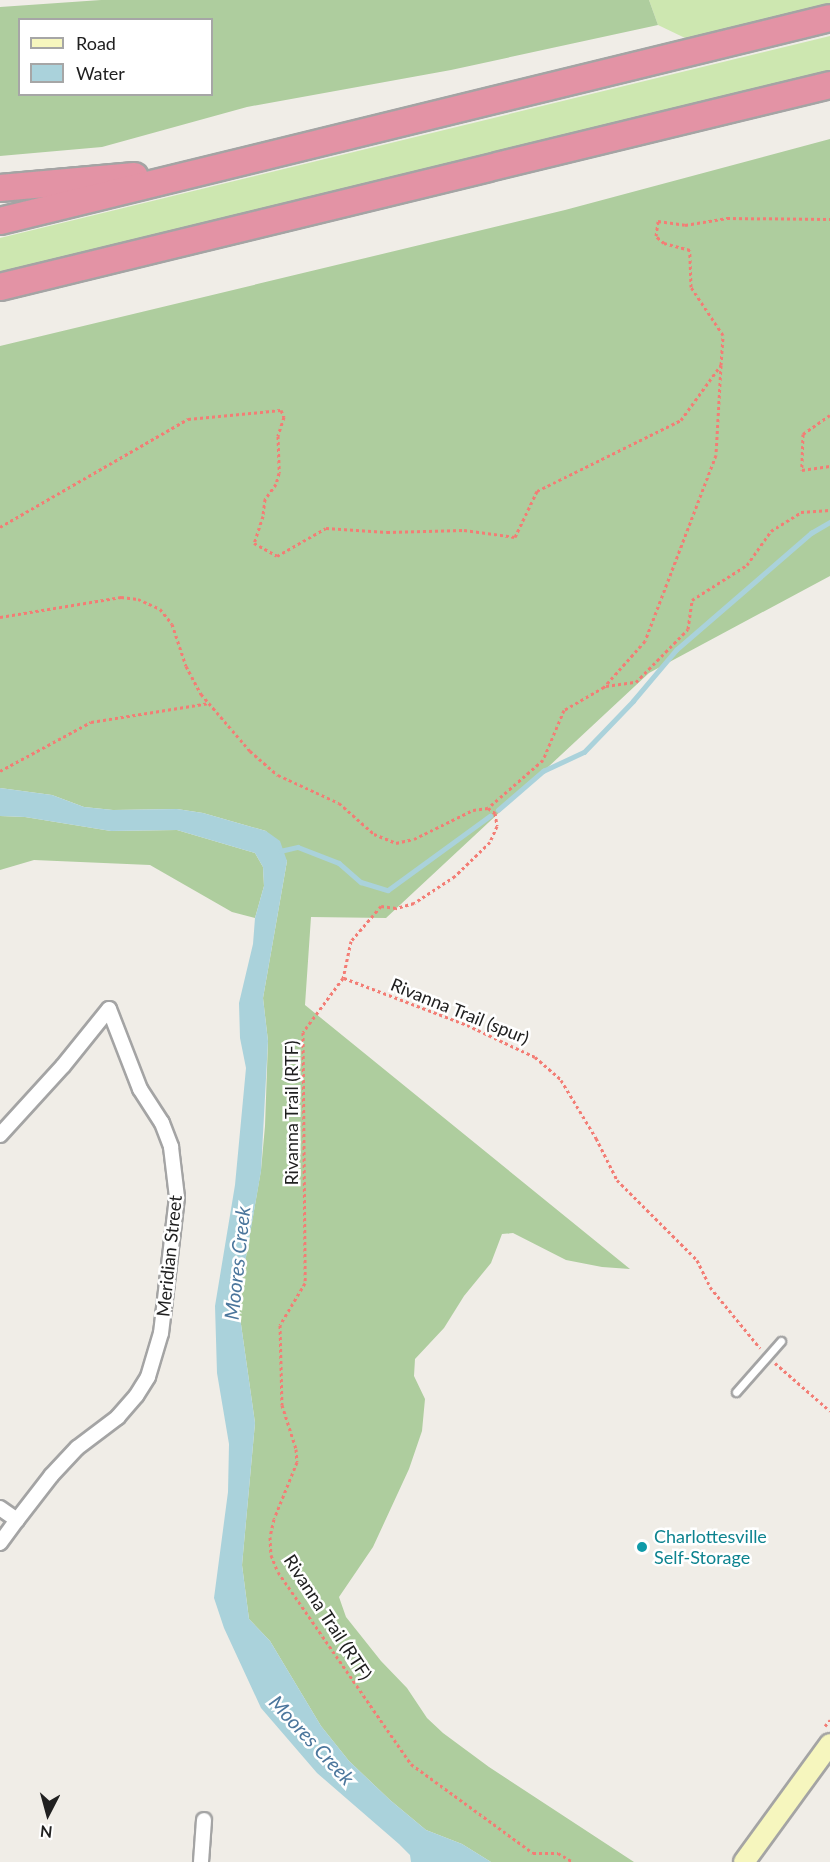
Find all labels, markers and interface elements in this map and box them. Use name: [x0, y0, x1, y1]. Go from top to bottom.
legend: [18, 18, 213, 96]
text: Road: [76, 32, 116, 54]
text: Water: [76, 62, 125, 84]
street label: Rivanna Trail (spur): [387, 973, 533, 1049]
street label: Rivanna Trail (RTF): [280, 1040, 302, 1186]
street label: Meridian Street: [152, 1194, 186, 1318]
water label: Moores Creek: [219, 1205, 255, 1321]
place label: Charlottesville Self-Storage: [654, 1526, 767, 1568]
marker: Charlottesville Self-Storage: [635, 1540, 649, 1554]
street label: Rivanna Trail (RTF): [279, 1550, 377, 1684]
water label: Moores Creek: [264, 1690, 360, 1790]
north arrow: [18, 1784, 78, 1844]
text: N: [39, 1822, 53, 1842]

